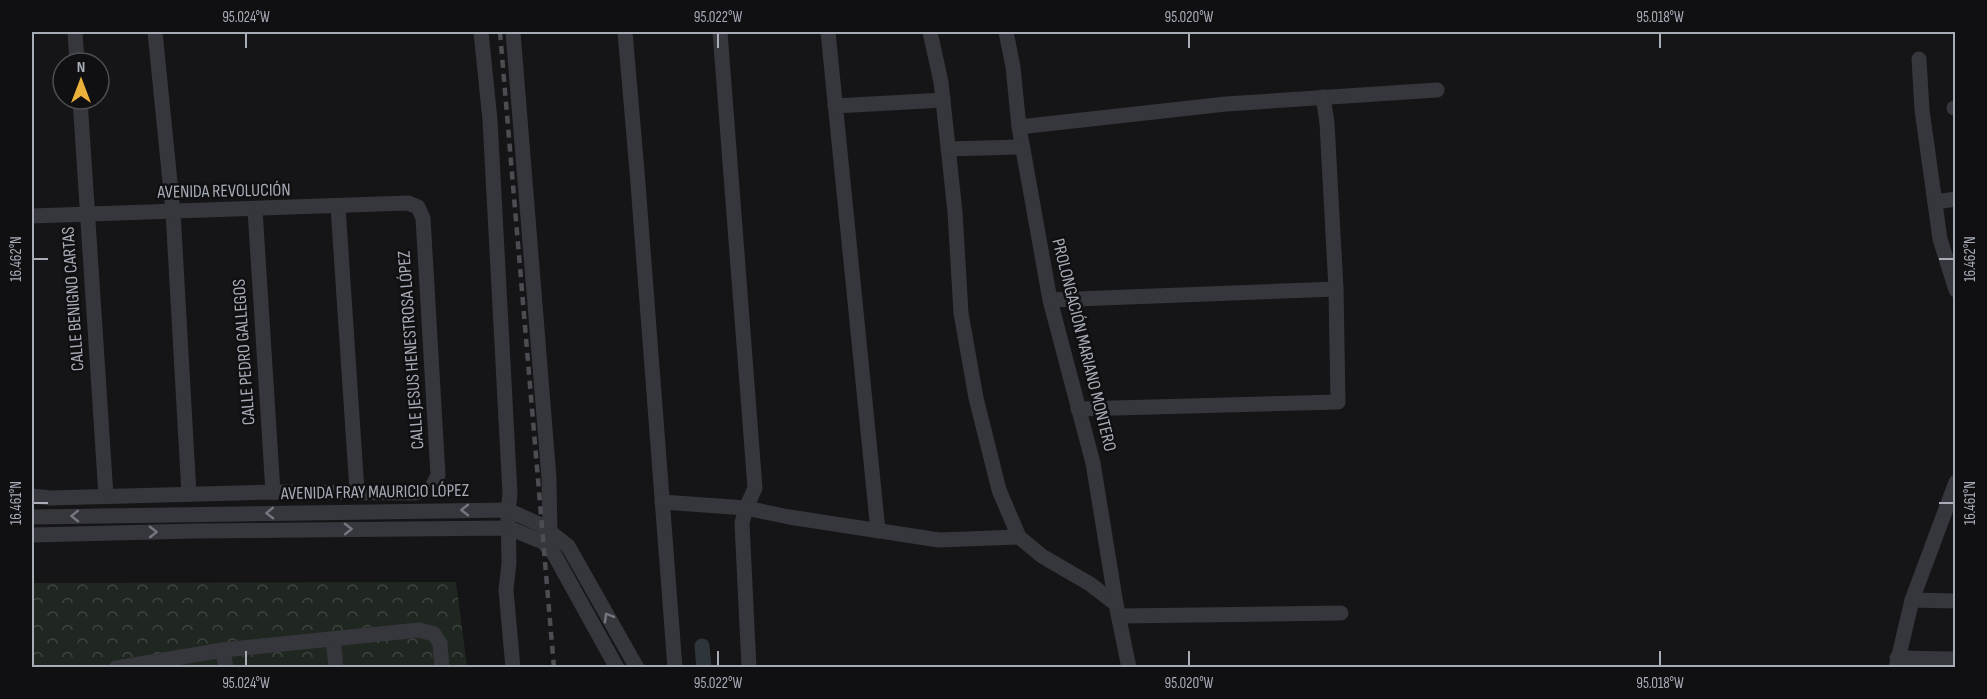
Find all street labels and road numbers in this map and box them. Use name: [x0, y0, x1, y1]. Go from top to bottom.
street label: AVENIDA REVOLUCIÓN: [156, 179, 291, 203]
street label: CALLE BENIGNO CARTAS: [57, 226, 89, 372]
street label: PROLONGACIÓN MARIANO MONTERO: [1047, 236, 1121, 454]
street label: CALLE JESUS HENESTROSA LÓPEZ: [394, 249, 428, 450]
street label: CALLE PEDRO GALLEGOS: [228, 278, 260, 426]
street label: AVENIDA FRAY MAURICIO LÓPEZ: [280, 480, 470, 504]

